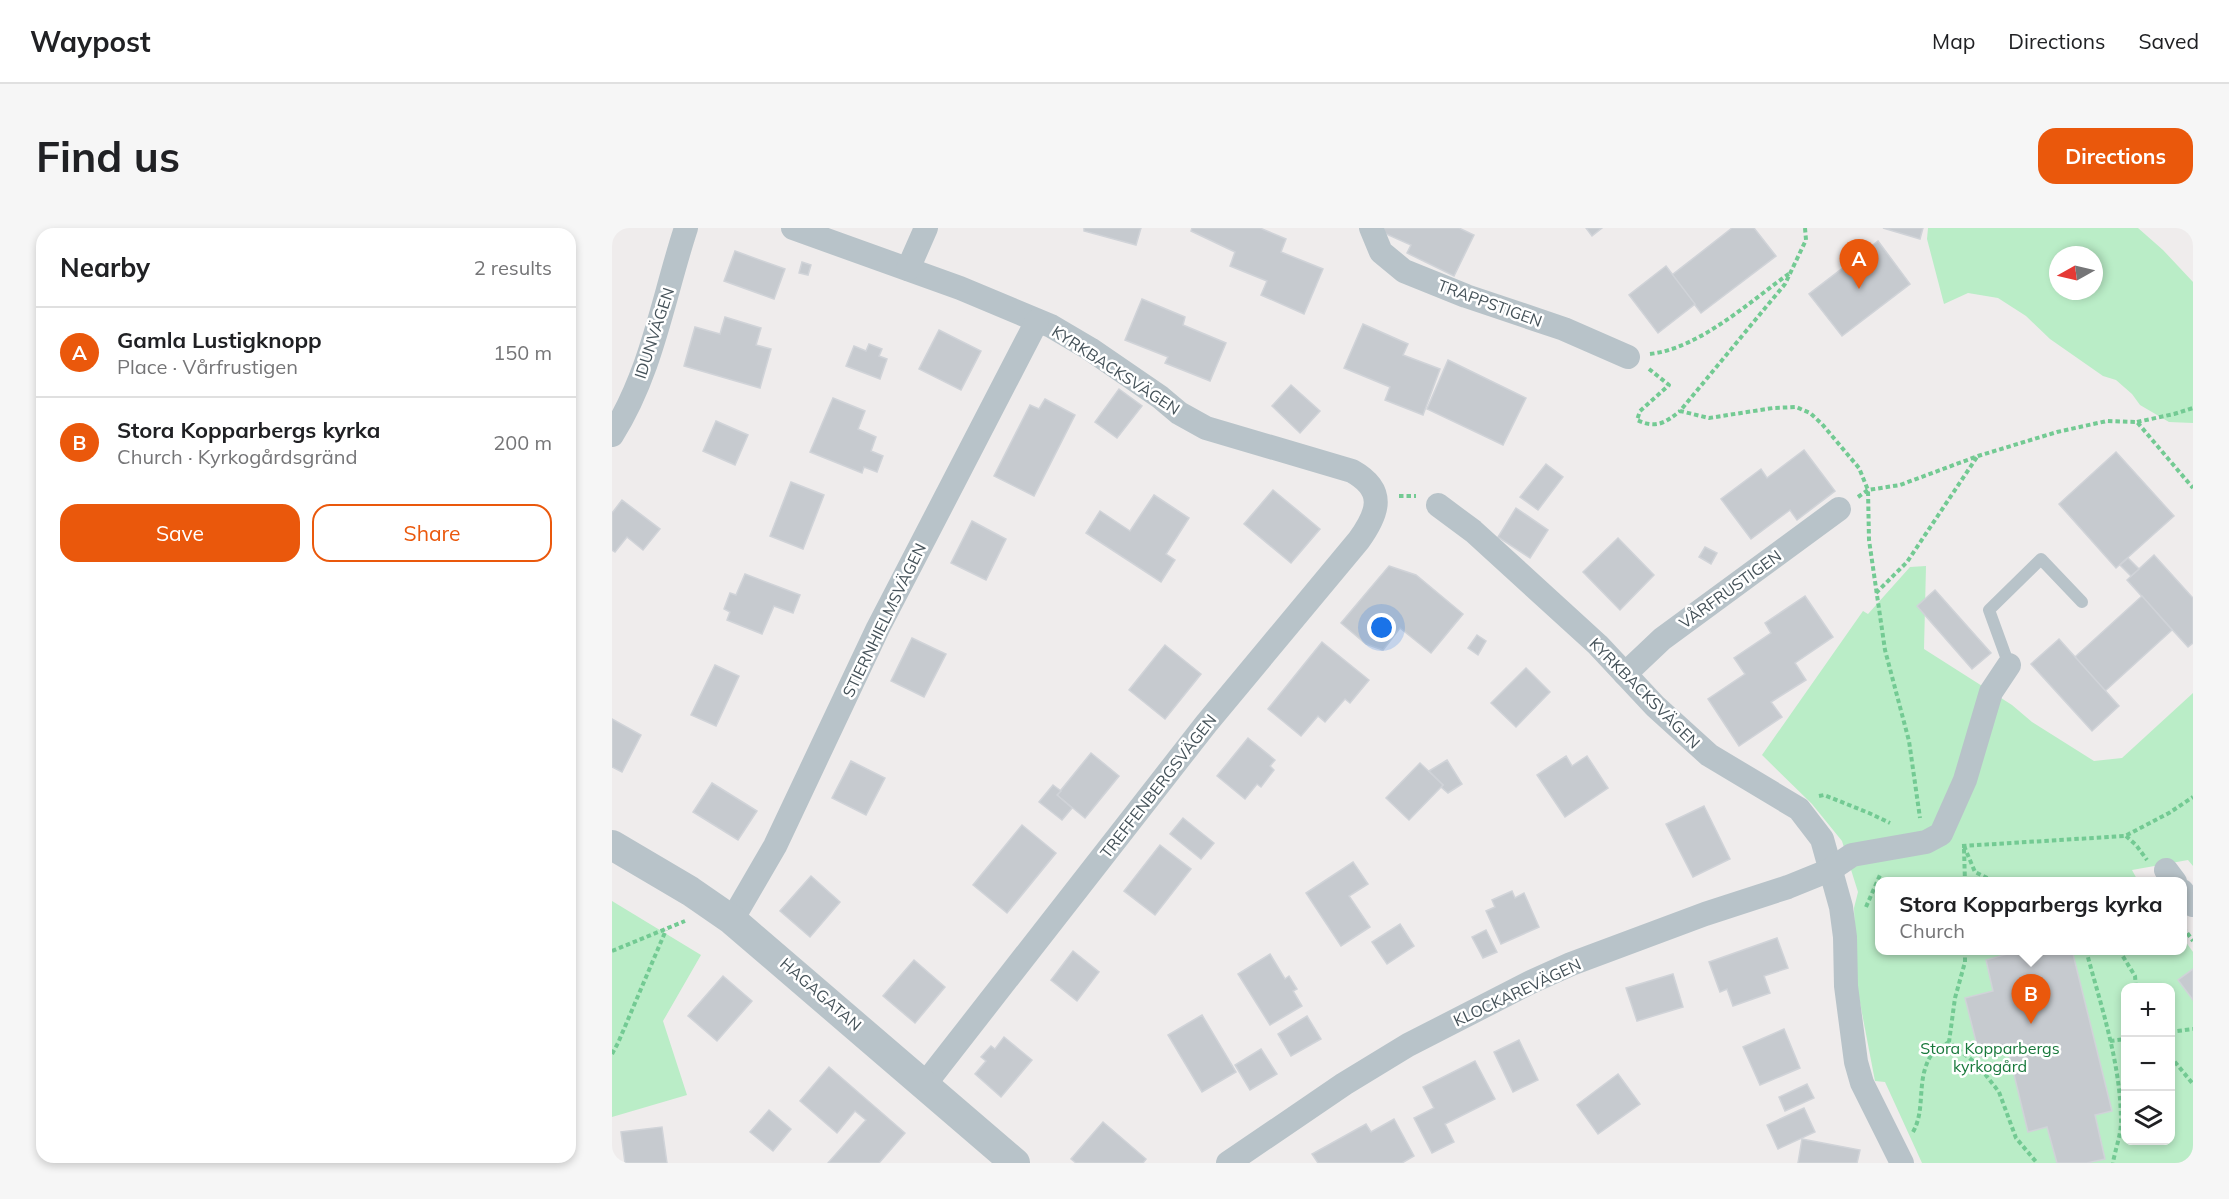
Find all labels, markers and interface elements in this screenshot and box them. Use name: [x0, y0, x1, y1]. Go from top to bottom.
text: Waypost: [30, 24, 151, 59]
text: Map: [1932, 28, 1975, 54]
text: Directions: [2008, 28, 2105, 54]
text: Saved: [2138, 28, 2199, 54]
button: Directions: [2038, 128, 2193, 184]
text: Find us: [36, 130, 180, 183]
pin: A: [1840, 239, 1878, 289]
north arrow: [2049, 246, 2103, 300]
text: Nearby: [60, 251, 150, 284]
text: 2 results: [474, 255, 552, 280]
street label: TRAPPSTIGEN: [1435, 275, 1545, 331]
street label: IDUNVÄGEN: [630, 285, 678, 381]
street label: KYRKBACKSVÄGEN: [1048, 321, 1184, 419]
text: Gamla Lustigknopp: [117, 326, 322, 354]
text: A: [72, 340, 87, 365]
text: 150 m: [493, 340, 552, 365]
text: Place · Vårfrustigen: [117, 354, 298, 379]
text: Stora Kopparbergs kyrka: [117, 416, 380, 444]
text: B: [73, 430, 86, 455]
text: 200 m: [493, 430, 552, 455]
text: Church · Kyrkogårdsgränd: [117, 444, 357, 469]
button: Save: [60, 504, 300, 562]
button: Share: [312, 504, 552, 562]
street label: STIERNHIELMSVÄGEN: [838, 540, 930, 700]
street label: VÅRFRUSTIGEN: [1675, 545, 1785, 633]
your location: [1367, 613, 1396, 642]
street label: KYRKBACKSVÄGEN: [1585, 633, 1705, 753]
street label: TREFFENBERGSVÄGEN: [1096, 710, 1220, 862]
popup: [1875, 877, 2187, 955]
text: Stora Kopparbergs kyrka: [1899, 890, 2163, 918]
text: Church: [1899, 918, 1965, 943]
street label: HAGAGATAN: [776, 953, 866, 1035]
street label: KLOCKAREVÄGEN: [1450, 954, 1584, 1030]
pin: B: [2012, 974, 2050, 1024]
map controls: [2121, 983, 2175, 1145]
button: +: [2121, 983, 2175, 1037]
button: −: [2121, 1037, 2175, 1091]
park label: Stora Kopparbergs kyrkogård: [1920, 1038, 2060, 1076]
button: layers: [2121, 1091, 2175, 1145]

